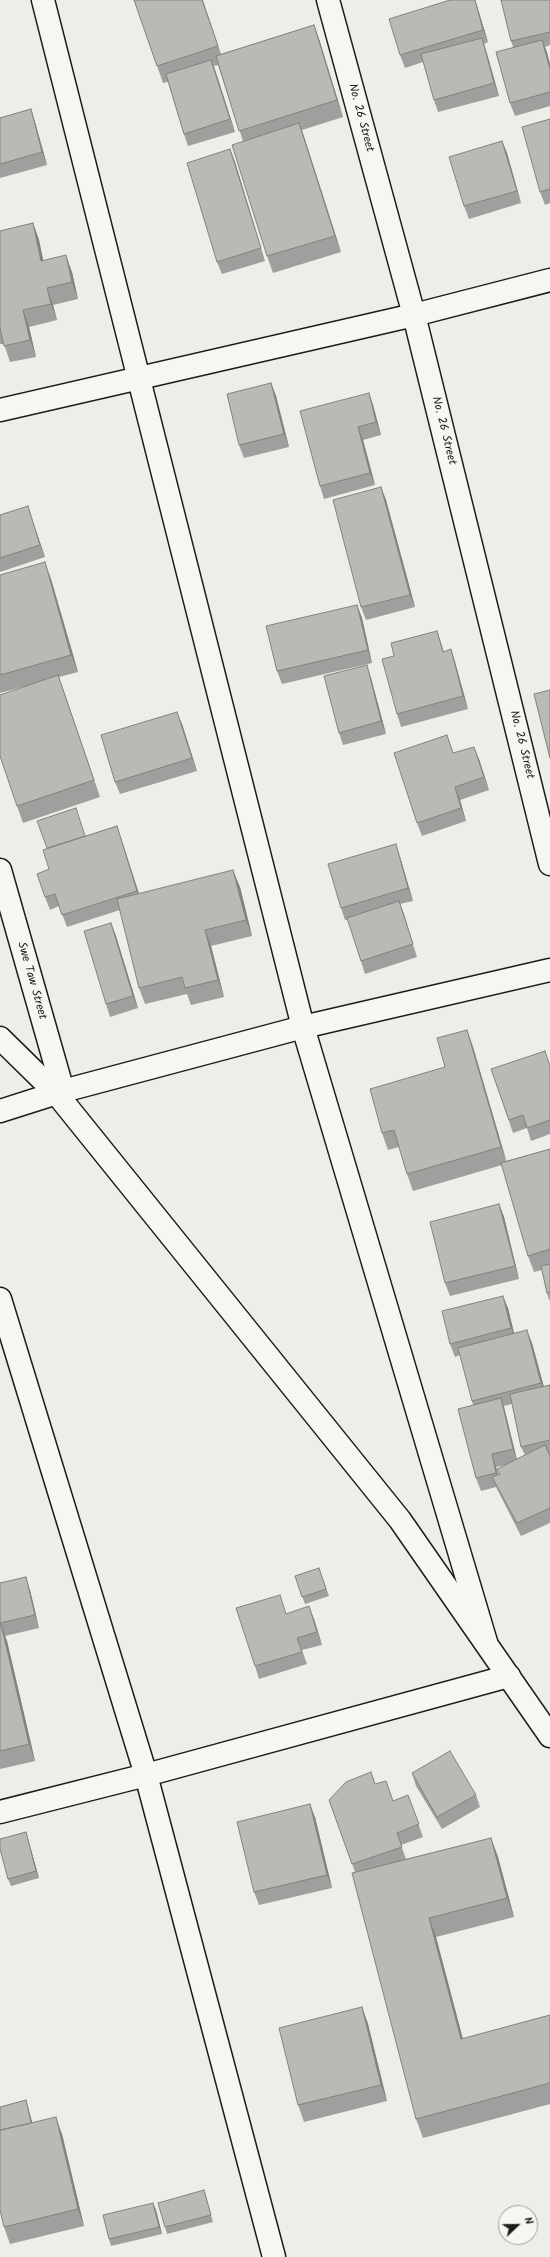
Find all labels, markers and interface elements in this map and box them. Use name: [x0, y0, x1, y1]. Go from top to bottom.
street label: No. 26 Street: [344, 82, 376, 154]
street label: No. 26 Street: [428, 395, 458, 467]
street label: No. 26 Street: [506, 709, 536, 781]
street label: Swe Taw Street: [13, 941, 49, 1021]
north arrow: [498, 2205, 538, 2245]
text: N: [519, 2214, 538, 2227]

